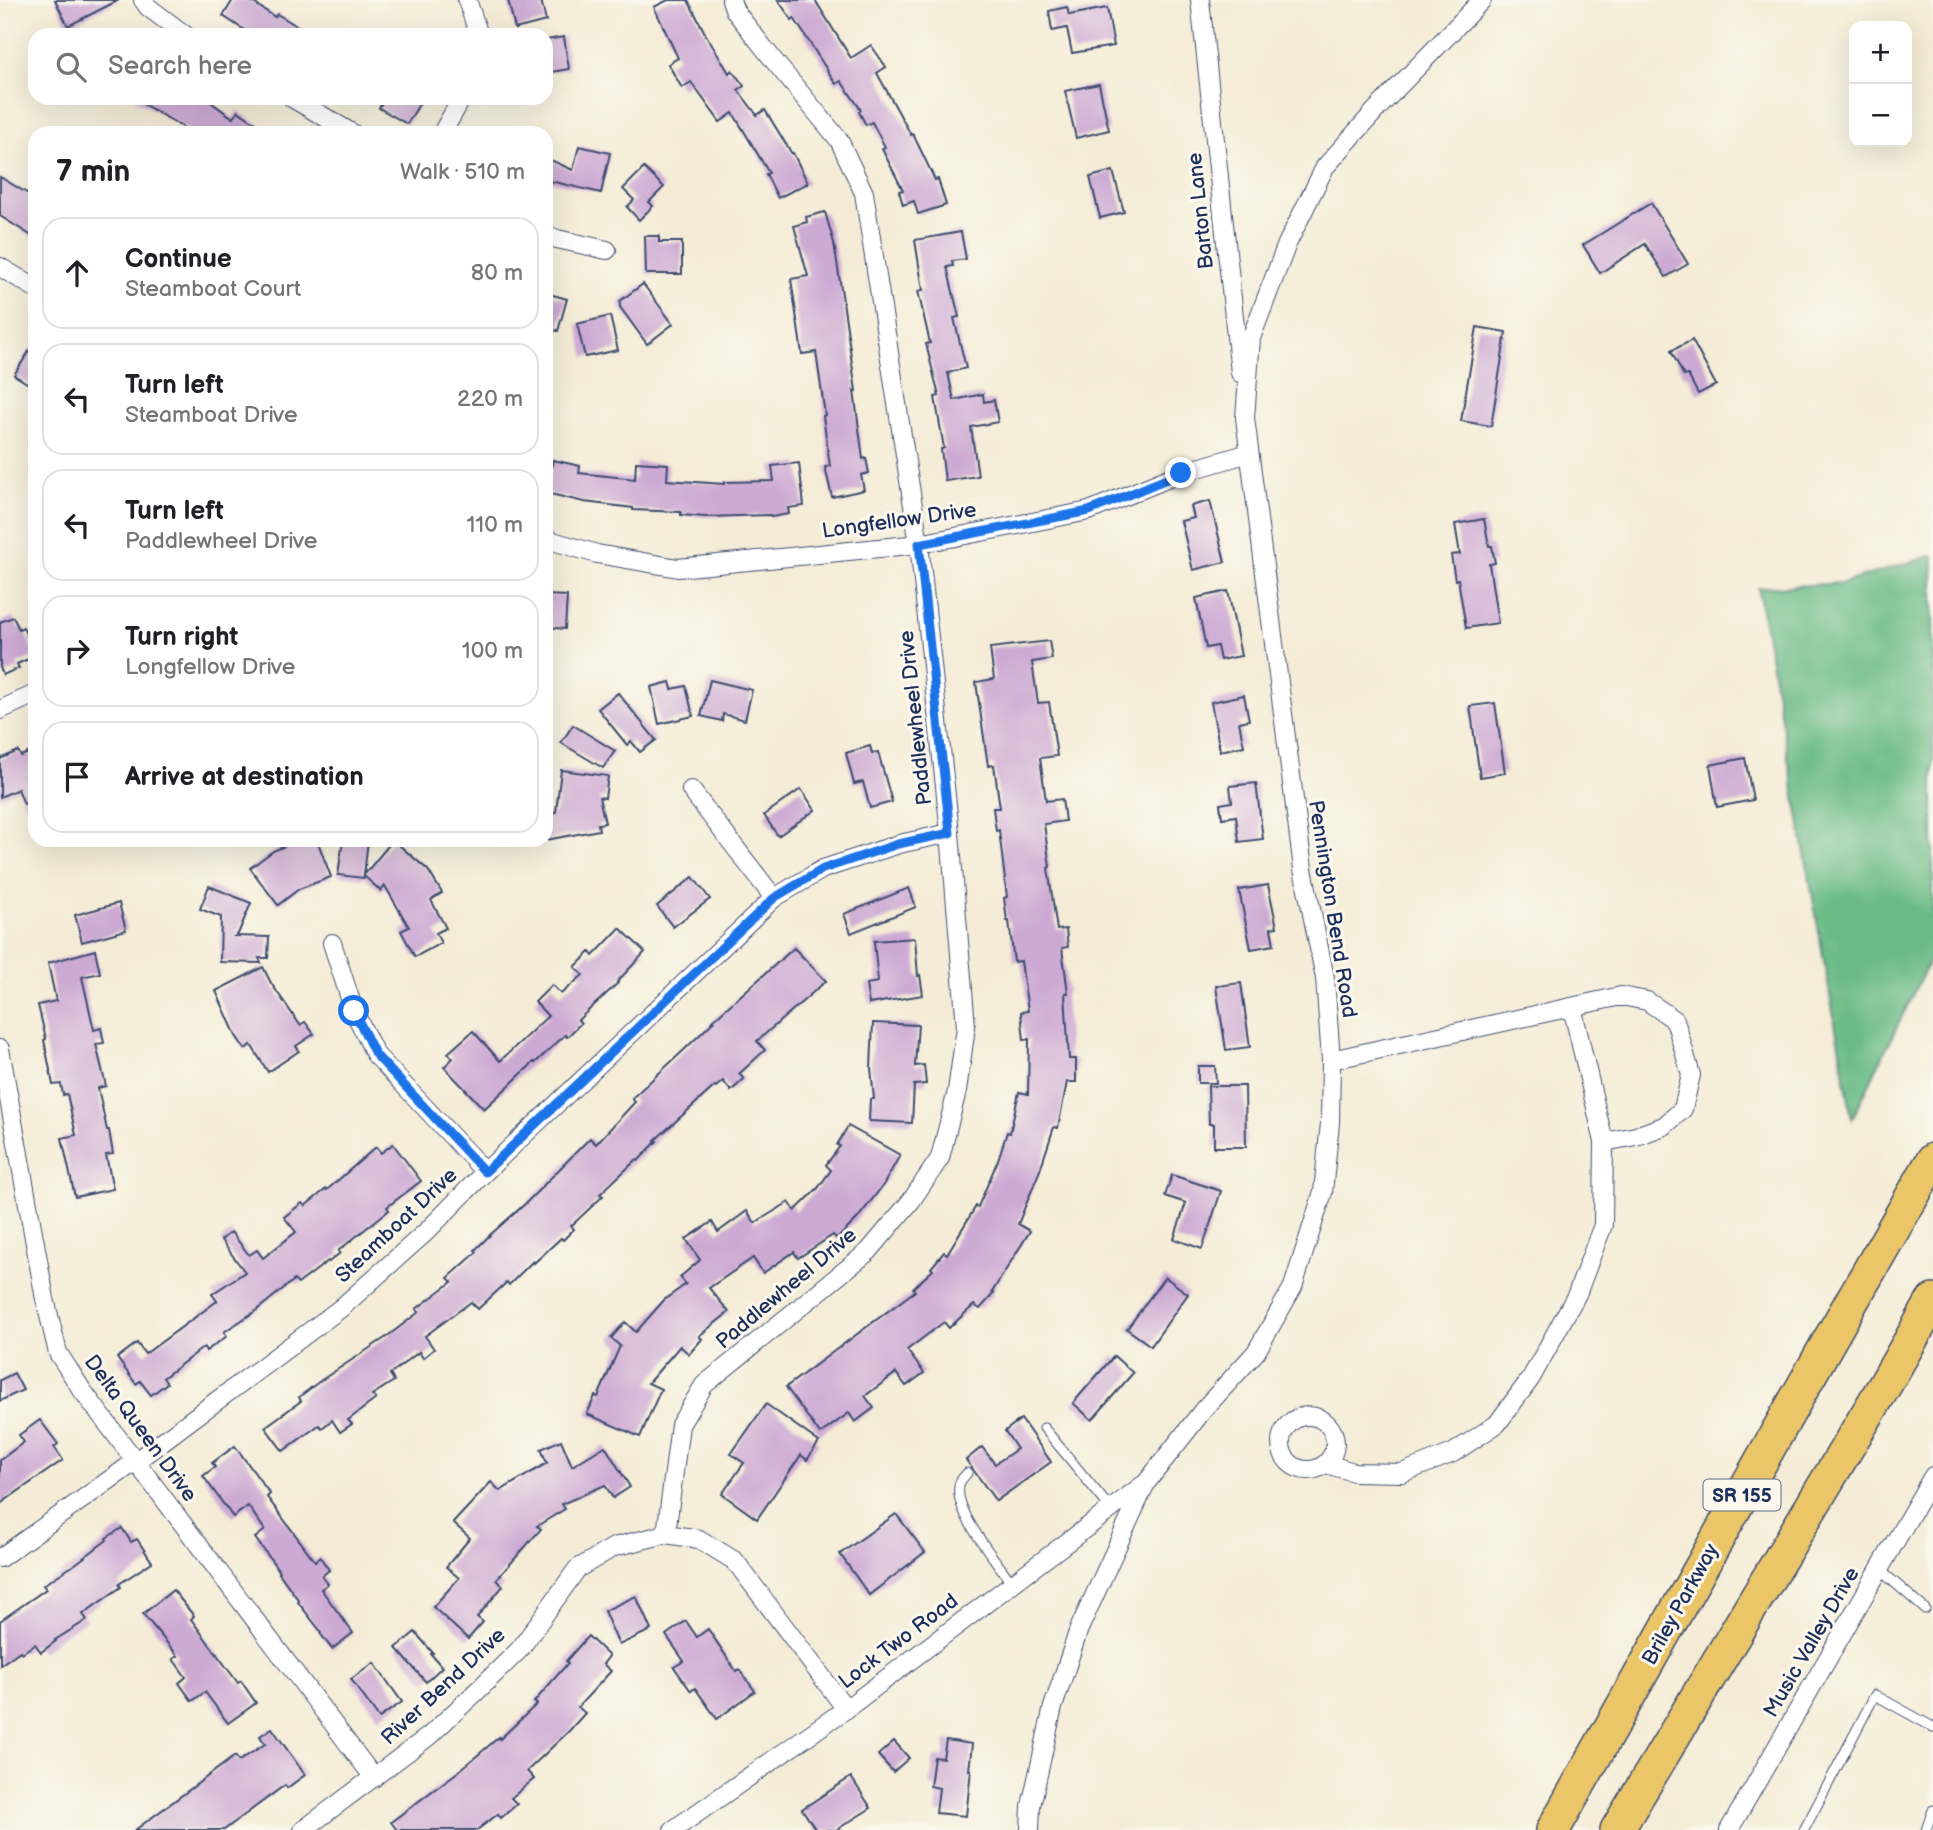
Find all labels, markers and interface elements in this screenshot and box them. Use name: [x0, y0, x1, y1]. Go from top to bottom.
map controls: [1849, 21, 1912, 147]
button: +: [1849, 21, 1912, 84]
search box: [28, 28, 553, 105]
icon: search: [52, 48, 90, 86]
text: Search here: [108, 51, 252, 82]
button: −: [1849, 84, 1912, 147]
street label: Barton Lane: [1182, 151, 1219, 270]
text: 7 min: [56, 154, 130, 190]
text: Walk · 510 m: [400, 158, 525, 186]
text: Continue: [125, 244, 232, 275]
icon: ahead: [58, 254, 96, 292]
text: 80 m: [471, 259, 523, 287]
text: Steamboat Court: [125, 275, 301, 303]
text: Turn left: [125, 370, 224, 401]
icon: left: [58, 380, 96, 418]
text: 220 m: [457, 385, 523, 413]
text: Steamboat Drive: [125, 401, 298, 429]
route end: [1165, 457, 1196, 488]
text: Turn left: [125, 496, 224, 527]
street label: Longfellow Drive: [820, 497, 978, 544]
icon: left: [58, 506, 96, 544]
text: 110 m: [466, 511, 523, 539]
text: Paddlewheel Drive: [125, 527, 317, 555]
text: Turn right: [125, 622, 238, 653]
street label: Paddlewheel Drive: [894, 629, 937, 807]
icon: right: [58, 632, 96, 670]
text: 100 m: [462, 637, 523, 665]
text: Longfellow Drive: [125, 653, 295, 681]
icon: arrive: [58, 758, 96, 796]
text: Arrive at destination: [125, 762, 364, 793]
street label: Pennington Bend Road: [1303, 799, 1362, 1020]
route start: [338, 995, 369, 1026]
street label: Steamboat Drive: [330, 1163, 462, 1288]
street label: Paddlewheel Drive: [711, 1222, 862, 1354]
street label: Delta Queen Drive: [79, 1350, 202, 1507]
road number: SR 155: [1704, 1480, 1780, 1511]
street label: Briley Parkway: [1637, 1539, 1724, 1669]
street label: Music Valley Drive: [1758, 1563, 1865, 1722]
street label: Lock Two Road: [834, 1588, 963, 1694]
street label: River Bend Drive: [376, 1623, 511, 1750]

